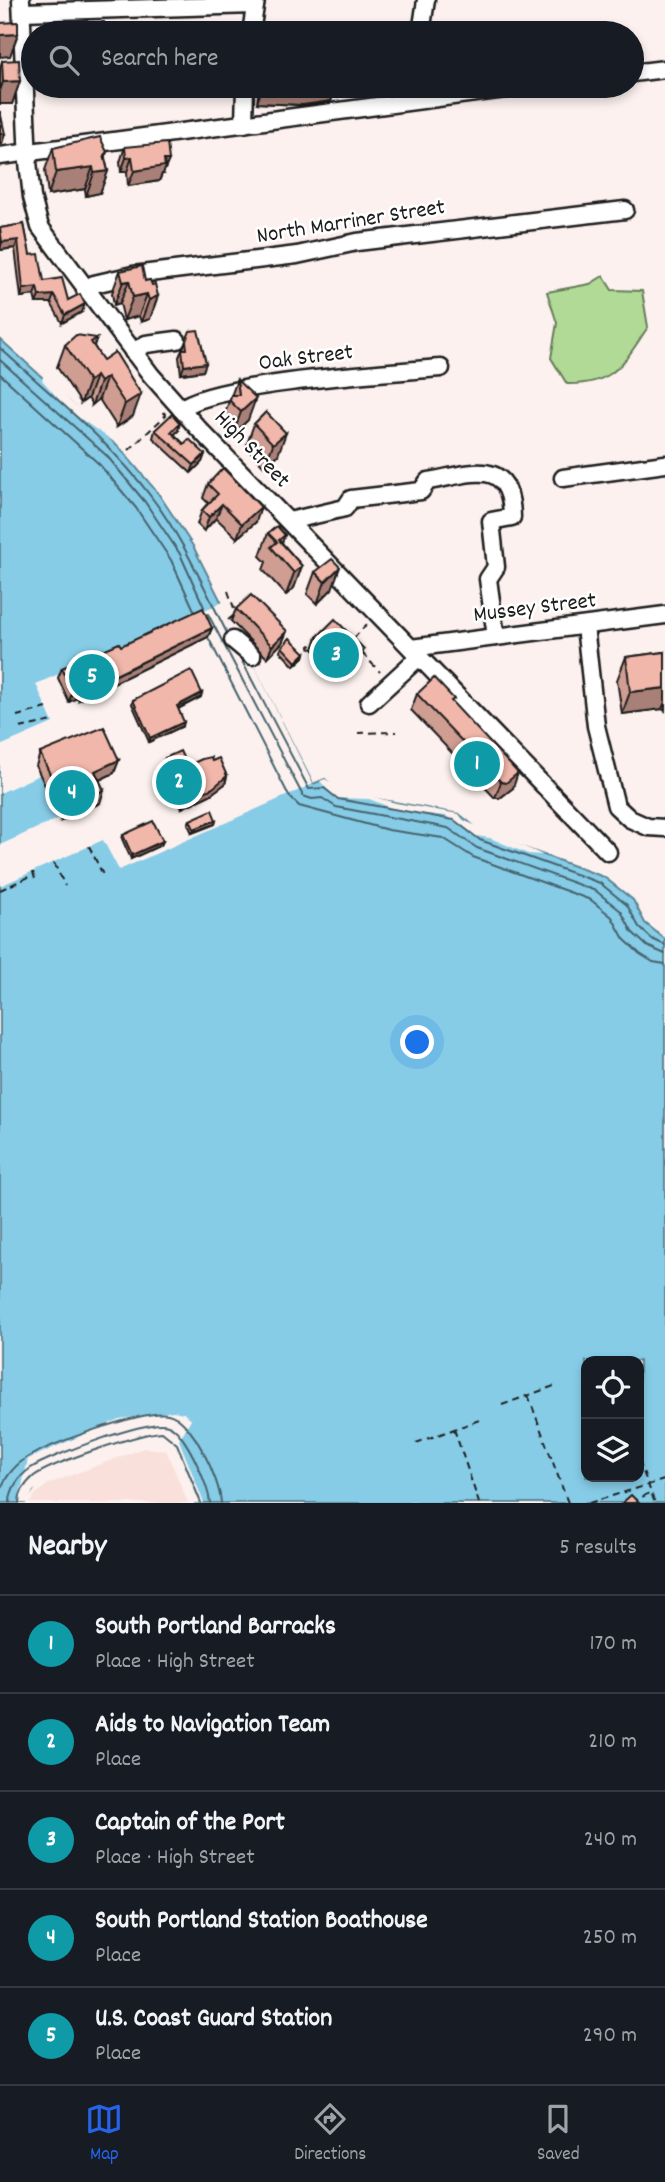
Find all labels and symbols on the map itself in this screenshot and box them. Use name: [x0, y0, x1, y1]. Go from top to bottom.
street label: North Marriner Street: [254, 192, 448, 254]
street label: Oak Street: [257, 337, 355, 381]
street label: High Street: [205, 403, 297, 497]
street label: Mussey Street: [472, 585, 598, 633]
pin: 3: [313, 629, 359, 681]
pin: 5: [69, 651, 115, 703]
pin: 1: [454, 738, 500, 790]
pin: 2: [156, 756, 202, 808]
pin: 4: [49, 767, 95, 819]
your location: [400, 1025, 434, 1059]

